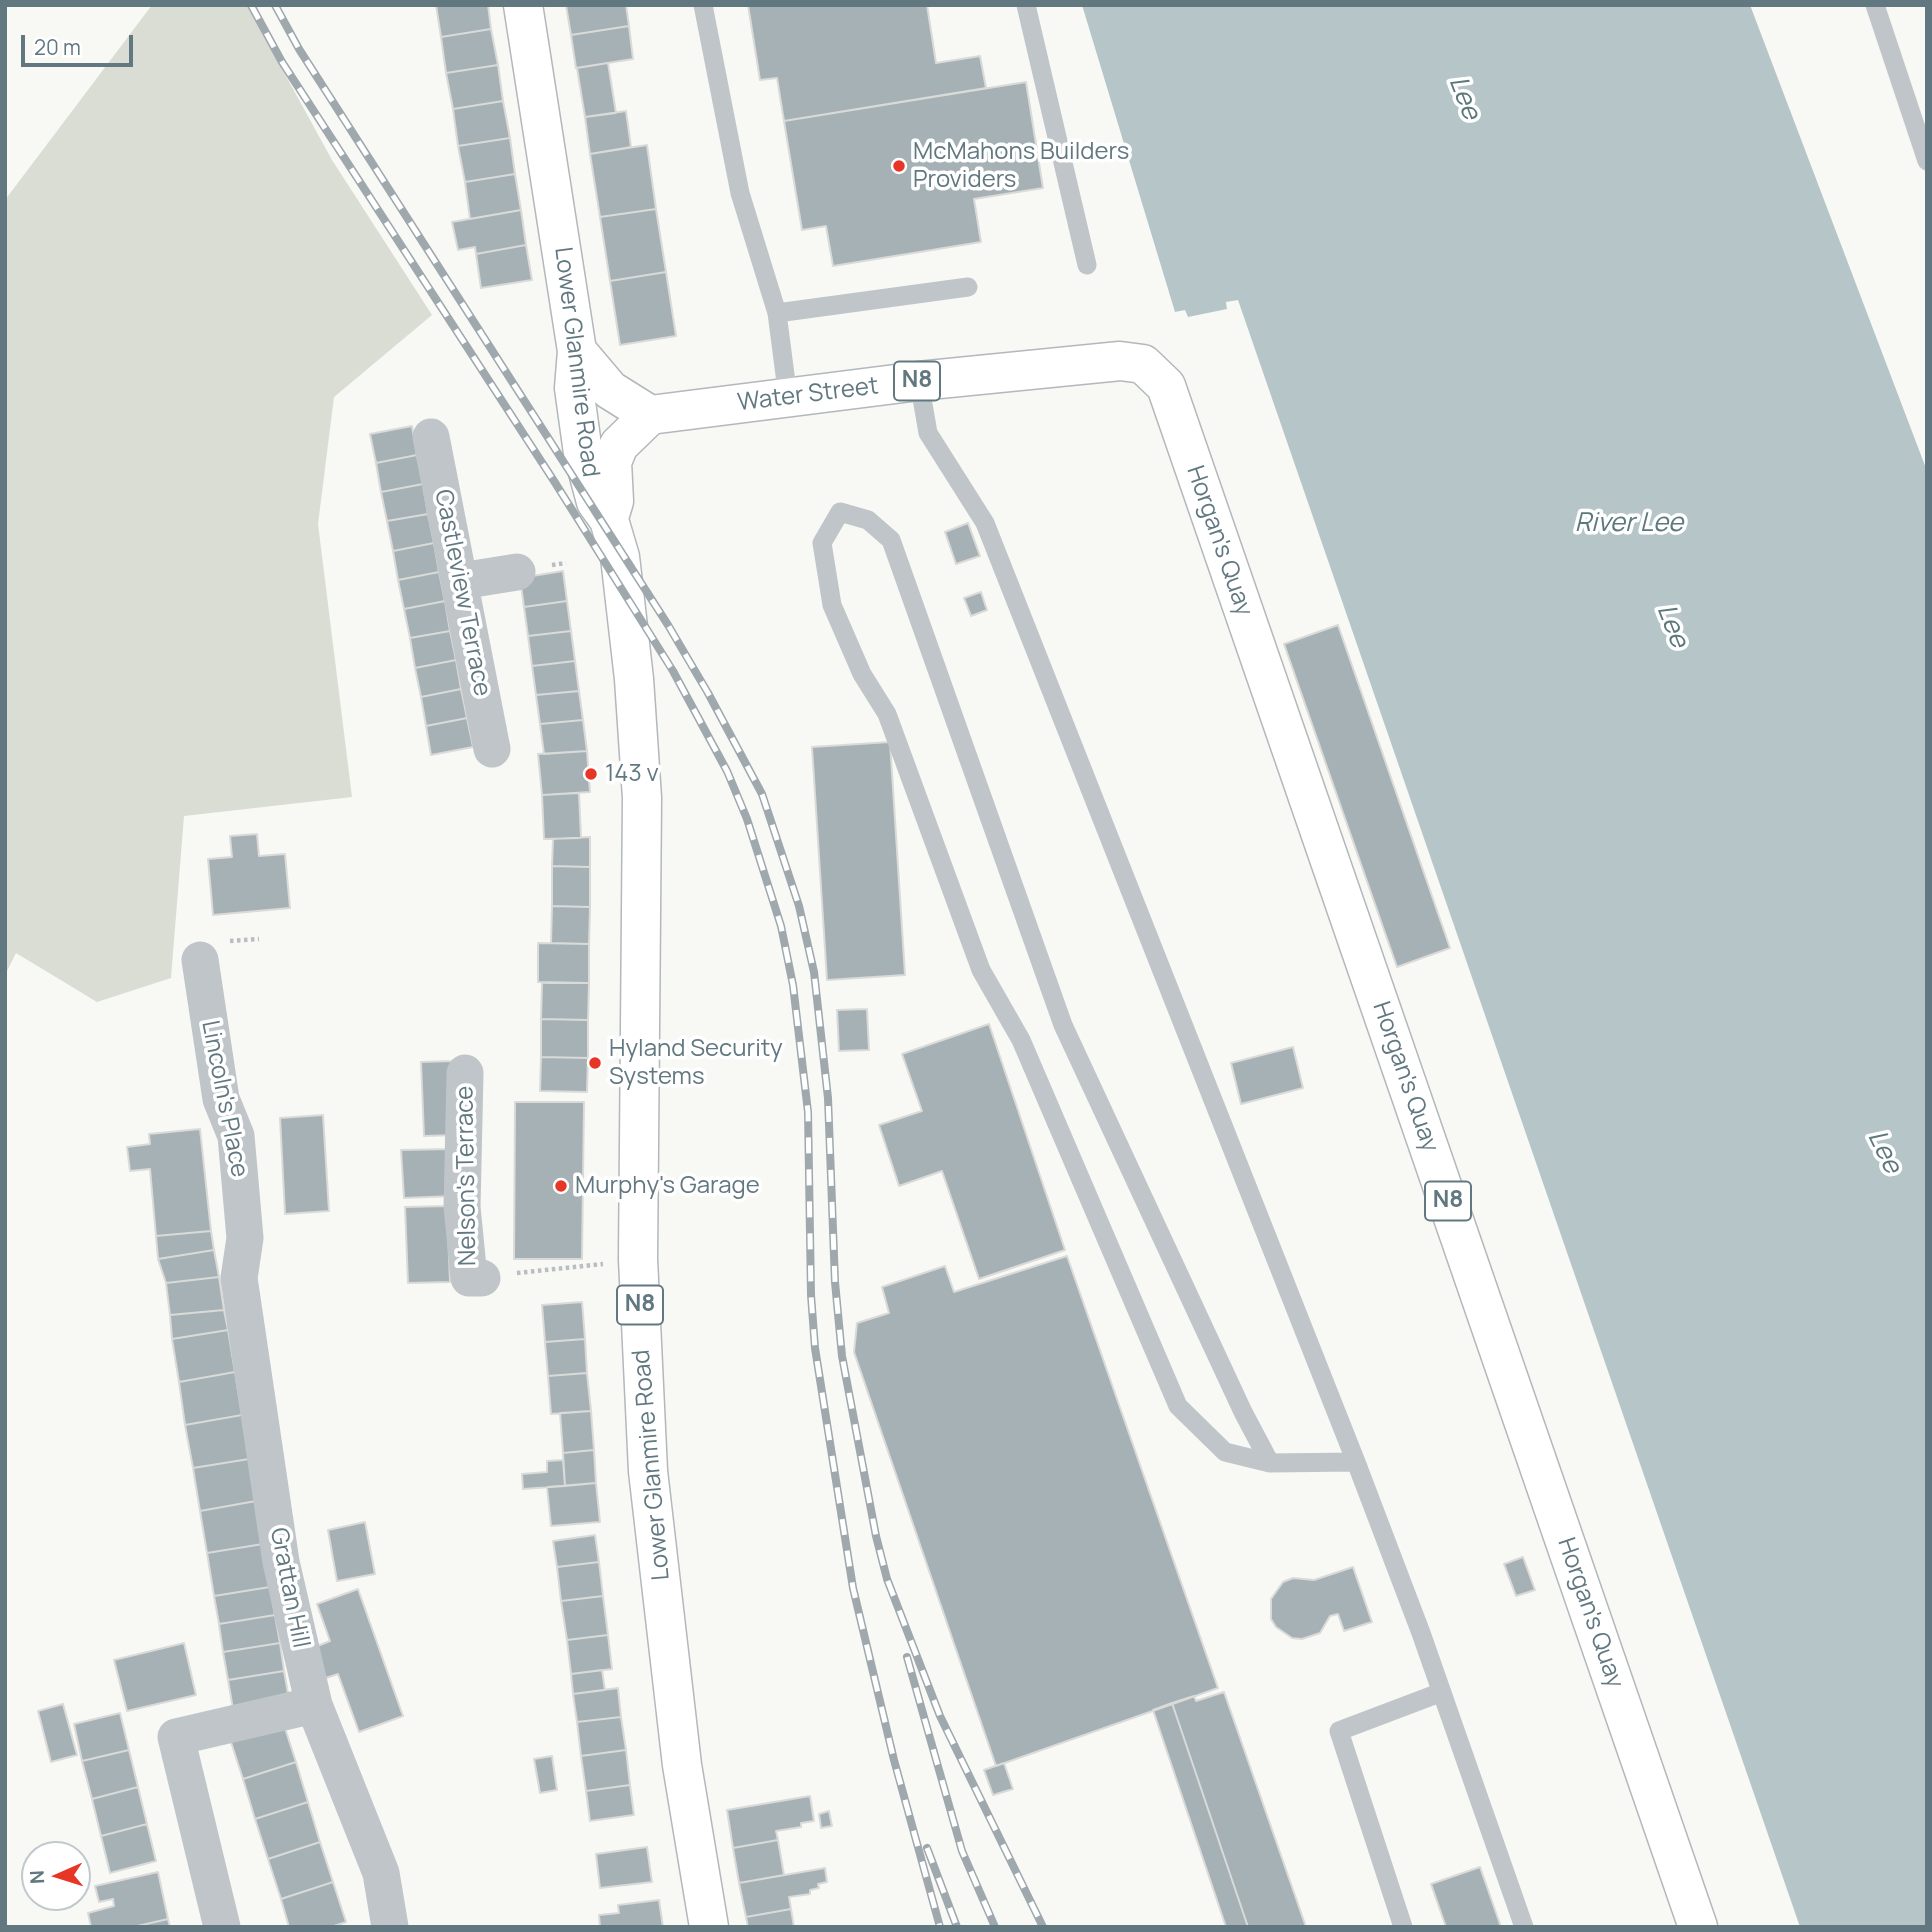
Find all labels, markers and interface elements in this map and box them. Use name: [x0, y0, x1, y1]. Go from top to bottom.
scale bar: [24, 21, 136, 65]
text: 20 m: [34, 33, 81, 61]
water label: Lee: [1442, 72, 1486, 124]
place label: McMahons Builders Providers: [913, 138, 1129, 194]
marker: McMahons Builders Providers: [891, 158, 907, 174]
street label: Lower Glanmire Road: [548, 245, 604, 479]
road number: N8: [894, 362, 940, 400]
street label: Water Street: [736, 372, 880, 418]
street label: Horgan's Quay: [1180, 462, 1258, 620]
street label: Castleview Terrace: [428, 487, 496, 699]
water label: River Lee: [1575, 508, 1683, 540]
water label: Lee: [1650, 600, 1694, 652]
place label: 143 v: [605, 760, 659, 788]
marker: 143 v: [583, 766, 599, 782]
street label: Horgan's Quay: [1366, 998, 1444, 1156]
street label: Lincoln's Place: [195, 1018, 253, 1180]
place label: Hyland Security Systems: [609, 1035, 783, 1091]
marker: Hyland Security Systems: [587, 1055, 603, 1071]
street label: Nelson's Terrace: [451, 1086, 483, 1266]
water label: Lee: [1860, 1126, 1908, 1178]
place label: Murphy's Garage: [575, 1172, 760, 1200]
marker: Murphy's Garage: [553, 1178, 569, 1194]
road number: N8: [1425, 1182, 1471, 1220]
road number: N8: [617, 1286, 663, 1324]
street label: Lower Glanmire Road: [628, 1348, 676, 1582]
street label: Grattan Hill: [263, 1525, 315, 1651]
street label: Horgan's Quay: [1551, 1534, 1629, 1692]
north arrow: [21, 1841, 91, 1911]
text: N: [24, 1869, 50, 1884]

